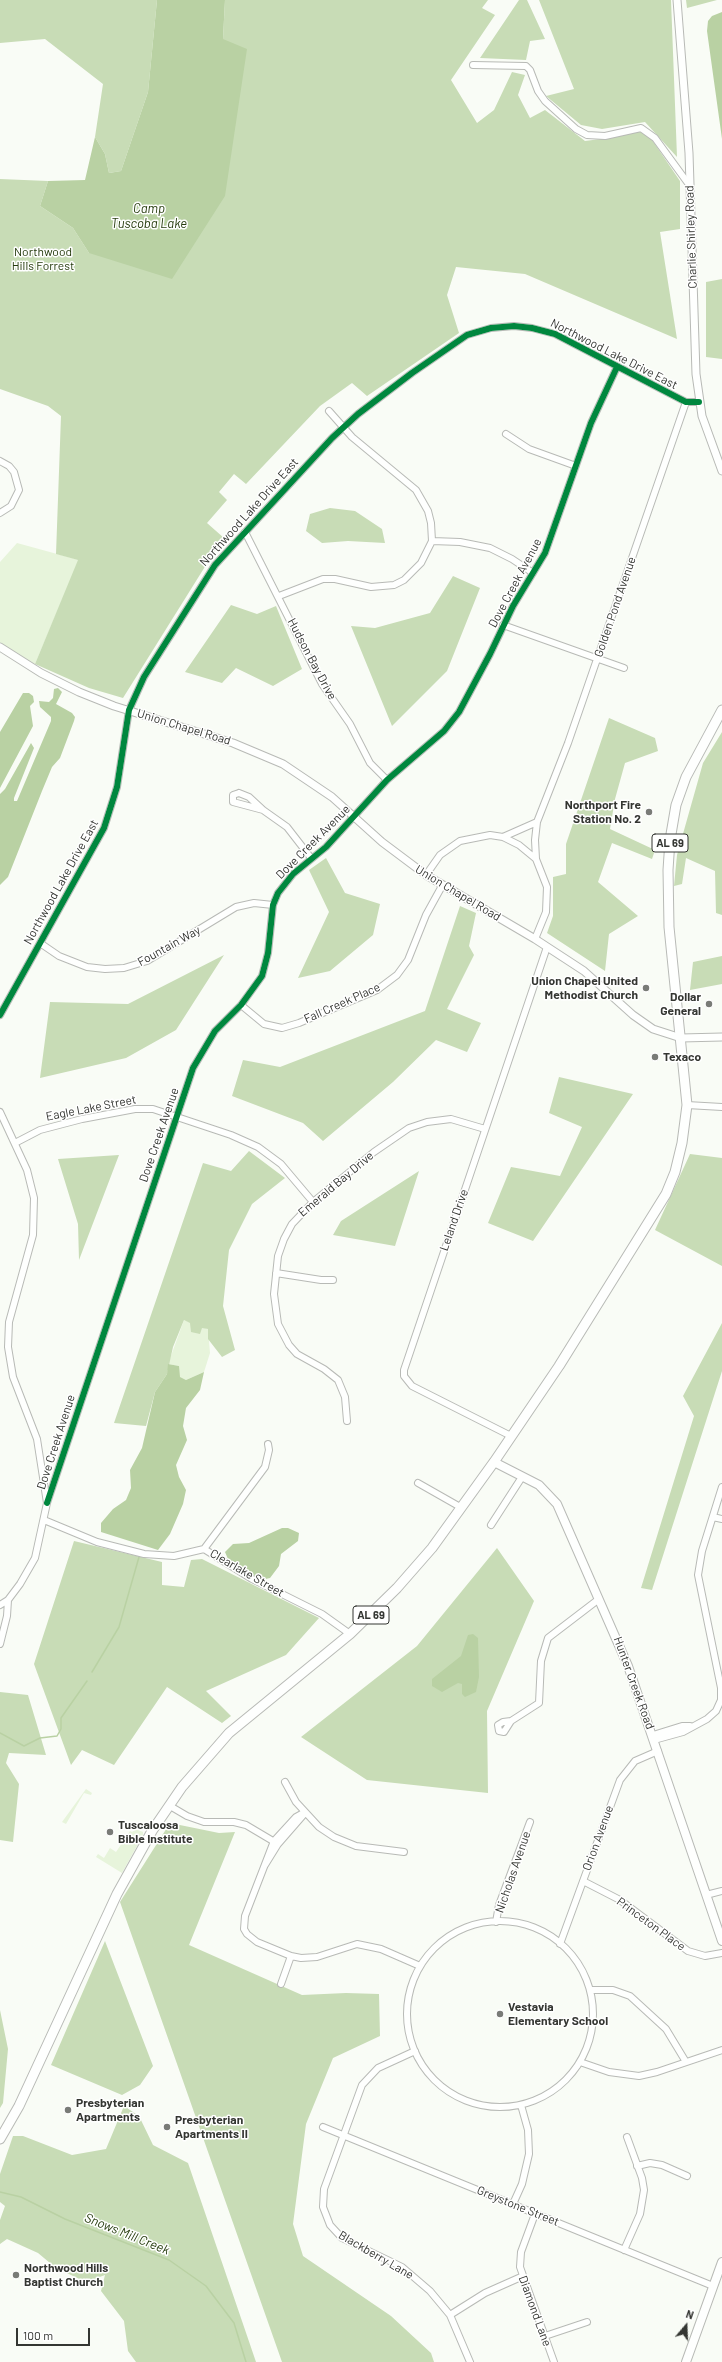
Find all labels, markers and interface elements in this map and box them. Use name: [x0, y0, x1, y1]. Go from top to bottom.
street label: Charlie Shirley Road: [682, 185, 700, 289]
water label: Camp Tuscoba Lake: [111, 201, 187, 232]
park label: Northwood Hills Forrest: [12, 245, 74, 273]
street label: Northwood Lake Drive East: [548, 316, 680, 392]
street label: Northwood Lake Drive East: [197, 455, 301, 569]
street label: Dove Creek Avenue: [485, 536, 545, 630]
street label: Golden Pond Avenue: [591, 555, 639, 659]
street label: Hudson Bay Drive: [284, 616, 340, 702]
street label: Union Chapel Road: [135, 706, 233, 748]
place label: Northport Fire Station No. 2: [565, 798, 641, 826]
street label: Dove Creek Avenue: [273, 802, 353, 882]
marker: Northport Fire Station No. 2: [644, 807, 654, 817]
street label: Northwood Lake Drive East: [21, 817, 101, 947]
road number: AL 69: [652, 834, 688, 852]
street label: Union Chapel Road: [413, 862, 503, 924]
street label: Fountain Way: [135, 923, 203, 969]
place label: Union Chapel United Methodist Church: [531, 974, 638, 1002]
street label: Fall Creek Place: [302, 980, 382, 1026]
marker: Union Chapel United Methodist Church: [641, 983, 651, 993]
place label: Dollar General: [660, 990, 701, 1018]
marker: Dollar General: [704, 999, 714, 1009]
place label: Texaco: [663, 1050, 701, 1064]
marker: Texaco: [650, 1052, 660, 1062]
street label: Dove Creek Avenue: [136, 1086, 182, 1184]
street label: Eagle Lake Street: [45, 1092, 137, 1124]
street label: Emerald Bay Drive: [295, 1148, 377, 1220]
street label: Leland Drive: [437, 1187, 471, 1253]
street label: Dove Creek Avenue: [34, 1393, 78, 1491]
street label: Clearlake Street: [207, 1546, 287, 1600]
road number: AL 69: [353, 1606, 389, 1624]
street label: Hunter Creek Road: [611, 1635, 657, 1731]
street label: Orion Avenue: [580, 1803, 616, 1873]
place label: Tuscaloosa Bible Institute: [118, 1818, 193, 1846]
marker: Tuscaloosa Bible Institute: [105, 1827, 115, 1837]
street label: Nicholas Avenue: [492, 1829, 534, 1915]
street label: Princeton Place: [614, 1894, 688, 1954]
place label: Vestavia Elementary School: [508, 2000, 608, 2028]
marker: Vestavia Elementary School: [495, 2009, 505, 2019]
place label: Presbyterian Apartments: [76, 2096, 144, 2124]
marker: Presbyterian Apartments: [63, 2105, 73, 2115]
place label: Presbyterian Apartments II: [175, 2113, 248, 2141]
marker: Presbyterian Apartments II: [162, 2122, 172, 2132]
street label: Greystone Street: [475, 2183, 561, 2229]
water label: Snows Mill Creek: [82, 2210, 172, 2258]
street label: Blackberry Lane: [336, 2228, 416, 2282]
place label: Northwood Hills Baptist Church: [24, 2261, 108, 2289]
marker: Northwood Hills Baptist Church: [11, 2270, 21, 2280]
street label: Diamond Lane: [516, 2274, 554, 2348]
north arrow: [666, 2306, 706, 2346]
text: N: [684, 2307, 696, 2322]
scale bar: [18, 2320, 92, 2346]
text: 100 m: [23, 2328, 53, 2342]

